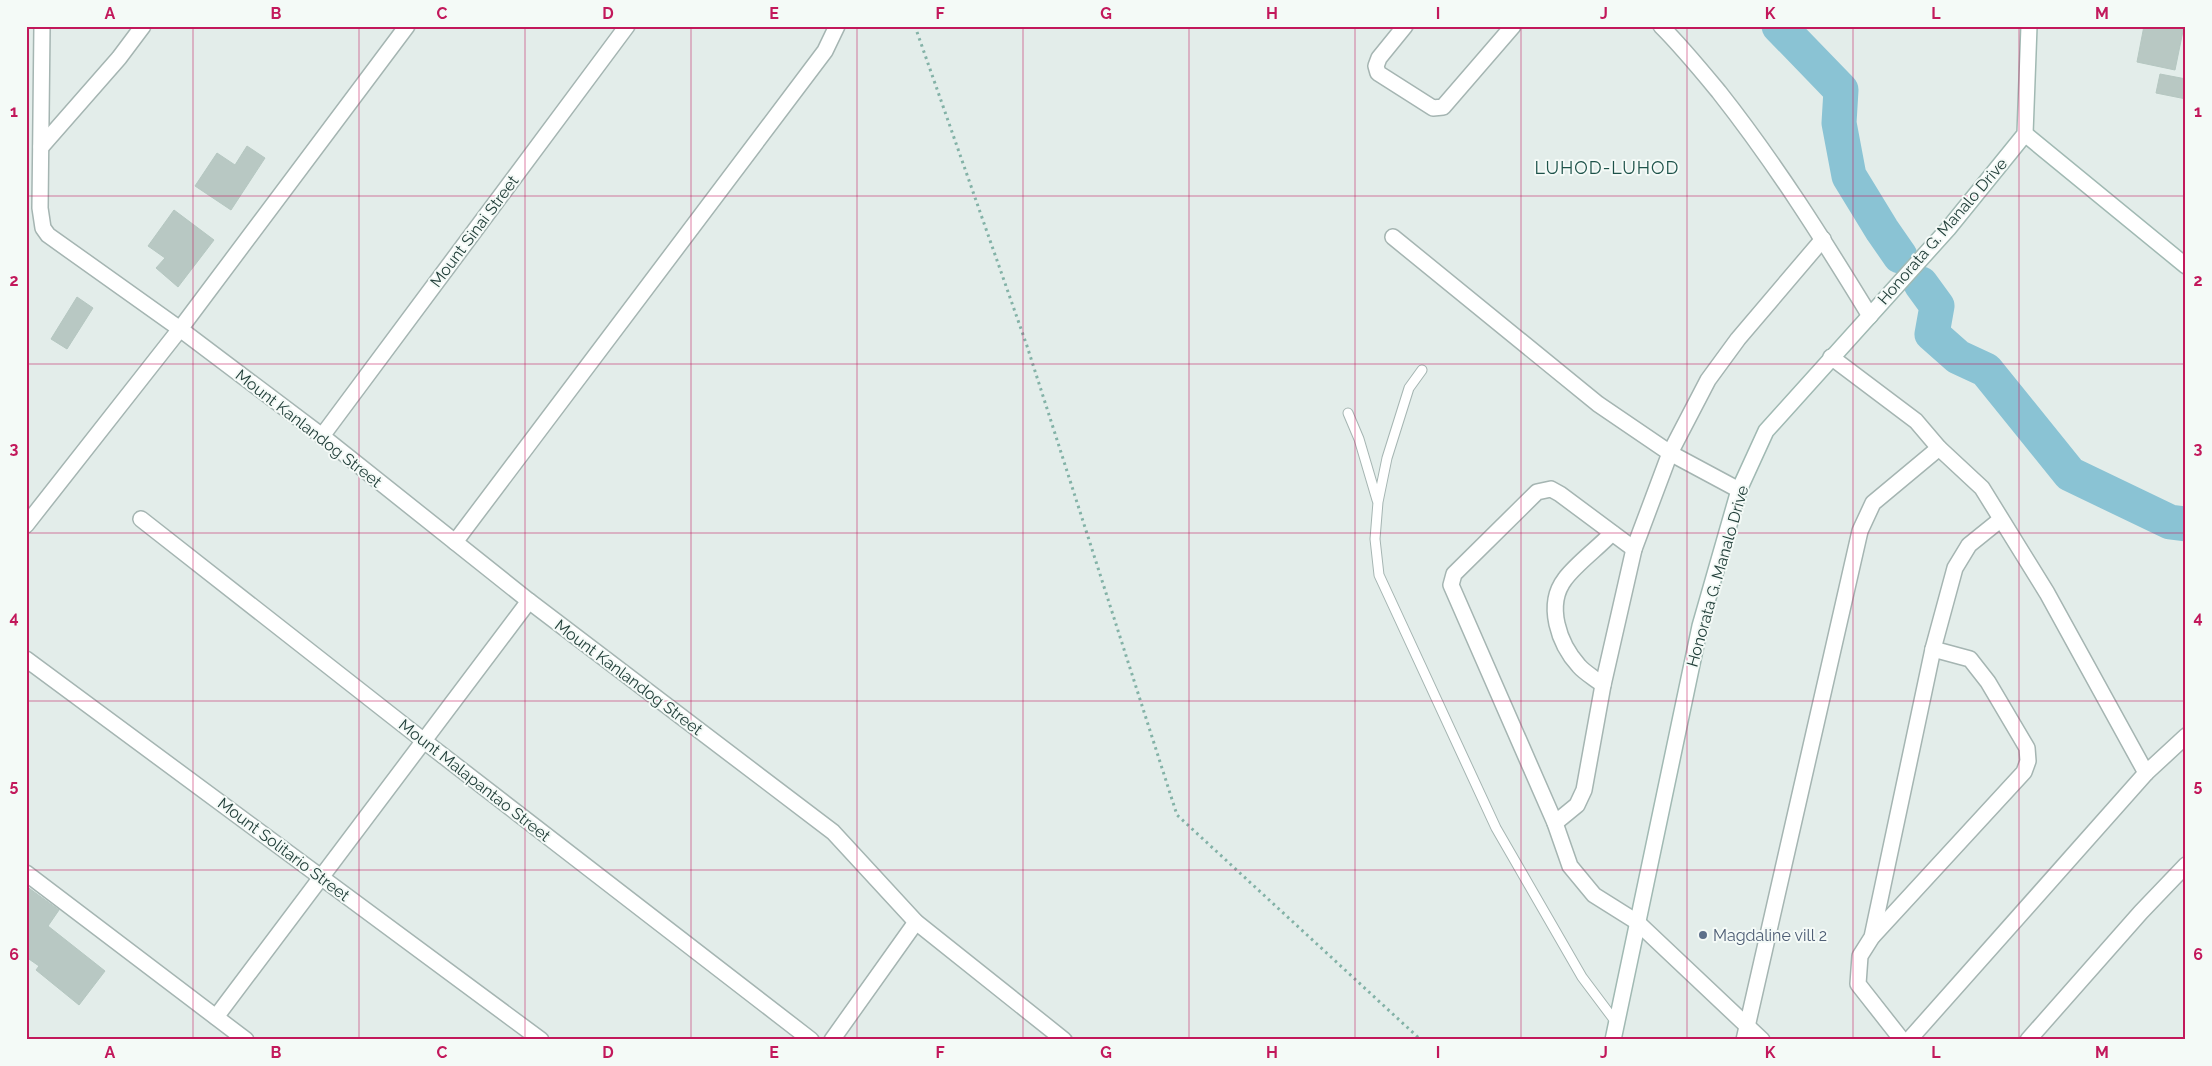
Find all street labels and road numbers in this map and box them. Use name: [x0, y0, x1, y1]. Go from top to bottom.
street label: Honorata G. Manalo Drive: [1874, 154, 2011, 308]
street label: Mount Sinai Street: [426, 171, 523, 291]
street label: Mount Kanlandog Street: [232, 365, 386, 492]
street label: Honorata G. Manalo Drive: [1682, 483, 1753, 669]
street label: Mount Kanlandog Street: [551, 616, 707, 740]
street label: Mount Malapantao Street: [395, 715, 555, 846]
street label: Mount Solitario Street: [214, 794, 354, 905]

